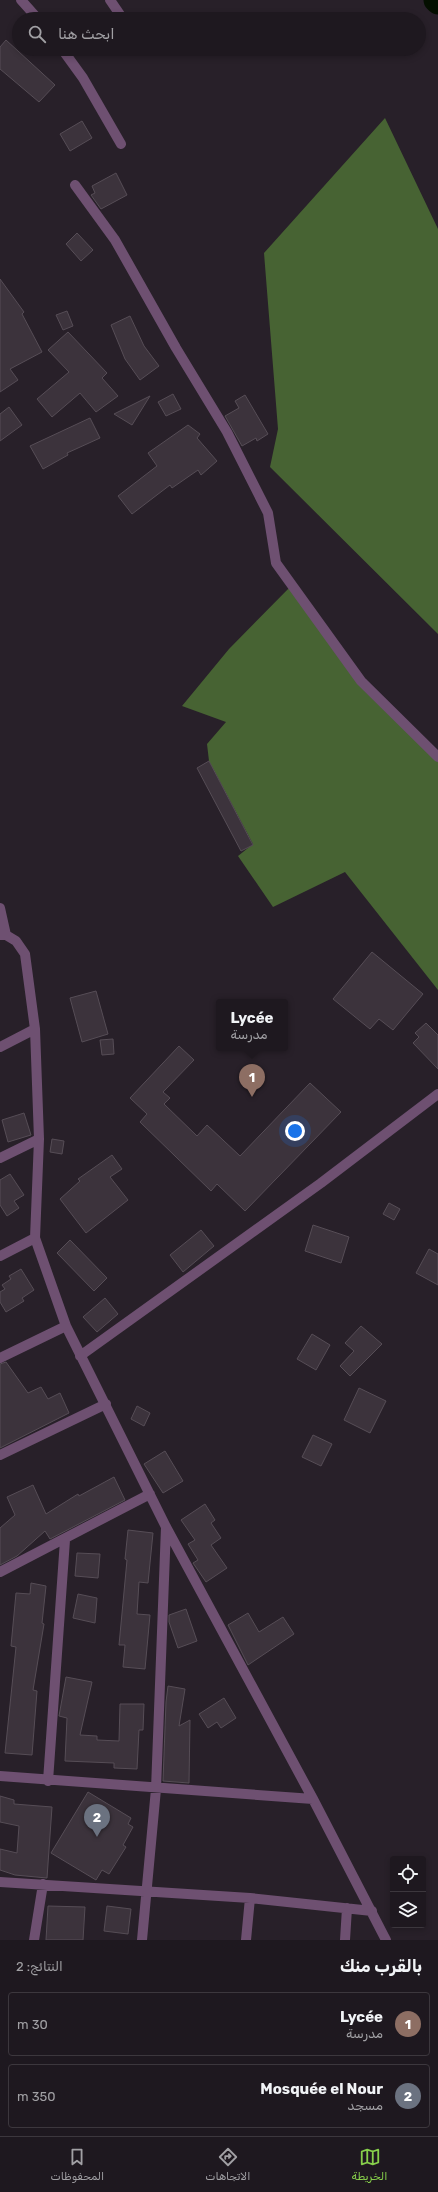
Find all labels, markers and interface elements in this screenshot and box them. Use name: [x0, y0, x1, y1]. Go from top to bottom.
search box: [12, 12, 426, 56]
icon: search: [26, 23, 48, 45]
text: ابحث هنا: [58, 25, 115, 43]
popup: [216, 999, 288, 1051]
text: Lycée: [231, 1009, 273, 1027]
text: مدرسة: [231, 1027, 267, 1042]
pin: 1: [239, 1064, 265, 1097]
your location: [285, 1121, 305, 1141]
pin: 2: [84, 1804, 110, 1837]
map controls: [390, 1856, 426, 1928]
button: locate: [390, 1856, 426, 1892]
button: layers: [390, 1892, 426, 1928]
text: بالقرب منك: [340, 1956, 422, 1976]
text: النتائج: 2: [16, 1959, 63, 1974]
text: Lycée: [340, 2008, 383, 2026]
text: 30 m: [17, 2017, 48, 2032]
text: 1: [405, 2017, 411, 2032]
text: مدرسة: [346, 2026, 383, 2041]
text: Mosquée el Nour: [260, 2080, 383, 2098]
text: 350 m: [17, 2089, 56, 2104]
text: 2: [404, 2089, 412, 2104]
text: مسجد: [347, 2098, 383, 2113]
tab: المحفوظات: [51, 2146, 104, 2183]
tab: الاتجاهات: [205, 2146, 250, 2183]
tab: الخريطة: [352, 2146, 387, 2183]

